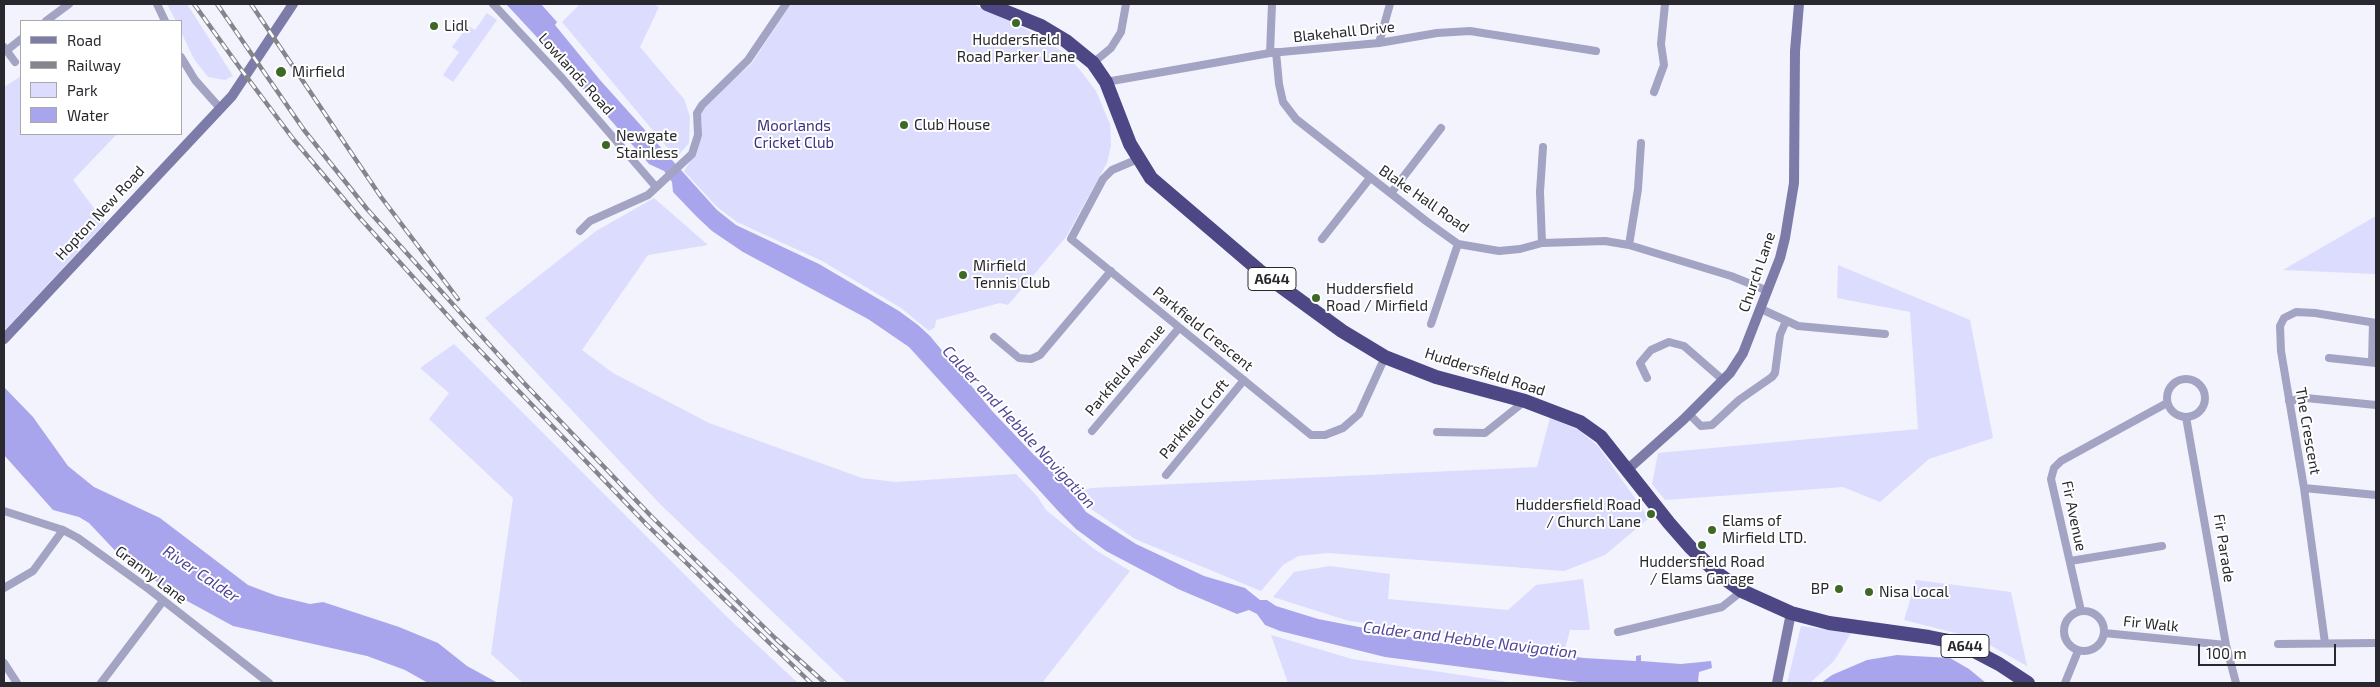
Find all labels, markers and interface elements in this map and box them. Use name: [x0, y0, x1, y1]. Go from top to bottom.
place label: Lidl: [444, 17, 468, 35]
marker: Huddersfield Road Parker Lane: [1010, 17, 1022, 29]
street label: Blakehall Drive: [1292, 18, 1396, 46]
legend: [20, 20, 182, 135]
marker: Lidl: [428, 20, 440, 32]
street label: Lowlands Road: [535, 29, 617, 119]
text: Road: [67, 31, 102, 49]
place label: Huddersfield Road Parker Lane: [957, 31, 1075, 66]
text: Railway: [67, 56, 121, 74]
place label: Mirfield: [292, 63, 345, 81]
marker: Mirfield: [274, 65, 288, 79]
text: Park: [67, 81, 98, 99]
text: Water: [67, 106, 109, 124]
place label: Club House: [914, 116, 990, 134]
park label: Moorlands Cricket Club: [754, 117, 834, 152]
marker: Club House: [898, 119, 910, 131]
place label: Newgate Stainless: [616, 127, 678, 162]
marker: Newgate Stainless: [600, 139, 612, 151]
street label: Blake Hall Road: [1375, 161, 1473, 237]
street label: Hopton New Road: [52, 162, 148, 264]
street label: Church Lane: [1735, 229, 1779, 315]
place label: Mirfield Tennis Club: [973, 257, 1050, 292]
road number: A644: [1248, 268, 1296, 290]
marker: Mirfield Tennis Club: [957, 269, 969, 281]
place label: Huddersfield Road / Mirfield: [1326, 280, 1428, 315]
street label: Parkfield Crescent: [1149, 283, 1257, 375]
marker: Huddersfield Road / Mirfield: [1310, 292, 1322, 304]
street label: Parkfield Avenue: [1081, 320, 1169, 420]
water label: Calder and Hebble Navigation: [938, 342, 1100, 512]
street label: Huddersfield Road: [1423, 344, 1547, 400]
street label: Parkfield Croft: [1155, 375, 1233, 463]
street label: The Crescent: [2291, 386, 2325, 476]
street label: Fir Avenue: [2058, 479, 2090, 553]
place label: Huddersfield Road / Church Lane: [1515, 496, 1641, 531]
marker: Huddersfield Road / Church Lane: [1645, 508, 1657, 520]
place label: Elams of Mirfield LTD.: [1722, 512, 1807, 547]
street label: Fir Parade: [2210, 512, 2238, 584]
marker: Elams of Mirfield LTD.: [1706, 524, 1718, 536]
marker: Huddersfield Road / Elams Garage: [1696, 539, 1708, 551]
water label: River Calder: [159, 541, 243, 607]
street label: Granny Lane: [112, 542, 190, 608]
place label: Huddersfield Road / Elams Garage: [1639, 553, 1765, 588]
place label: BP: [1811, 580, 1829, 598]
marker: BP: [1833, 583, 1845, 595]
place label: Nisa Local: [1879, 583, 1949, 601]
marker: Nisa Local: [1863, 586, 1875, 598]
street label: Fir Walk: [2122, 612, 2180, 636]
water label: Calder and Hebble Navigation: [1362, 617, 1578, 663]
road number: A644: [1941, 634, 1989, 658]
scale bar: [2200, 634, 2338, 666]
text: 100 m: [2206, 644, 2247, 662]

